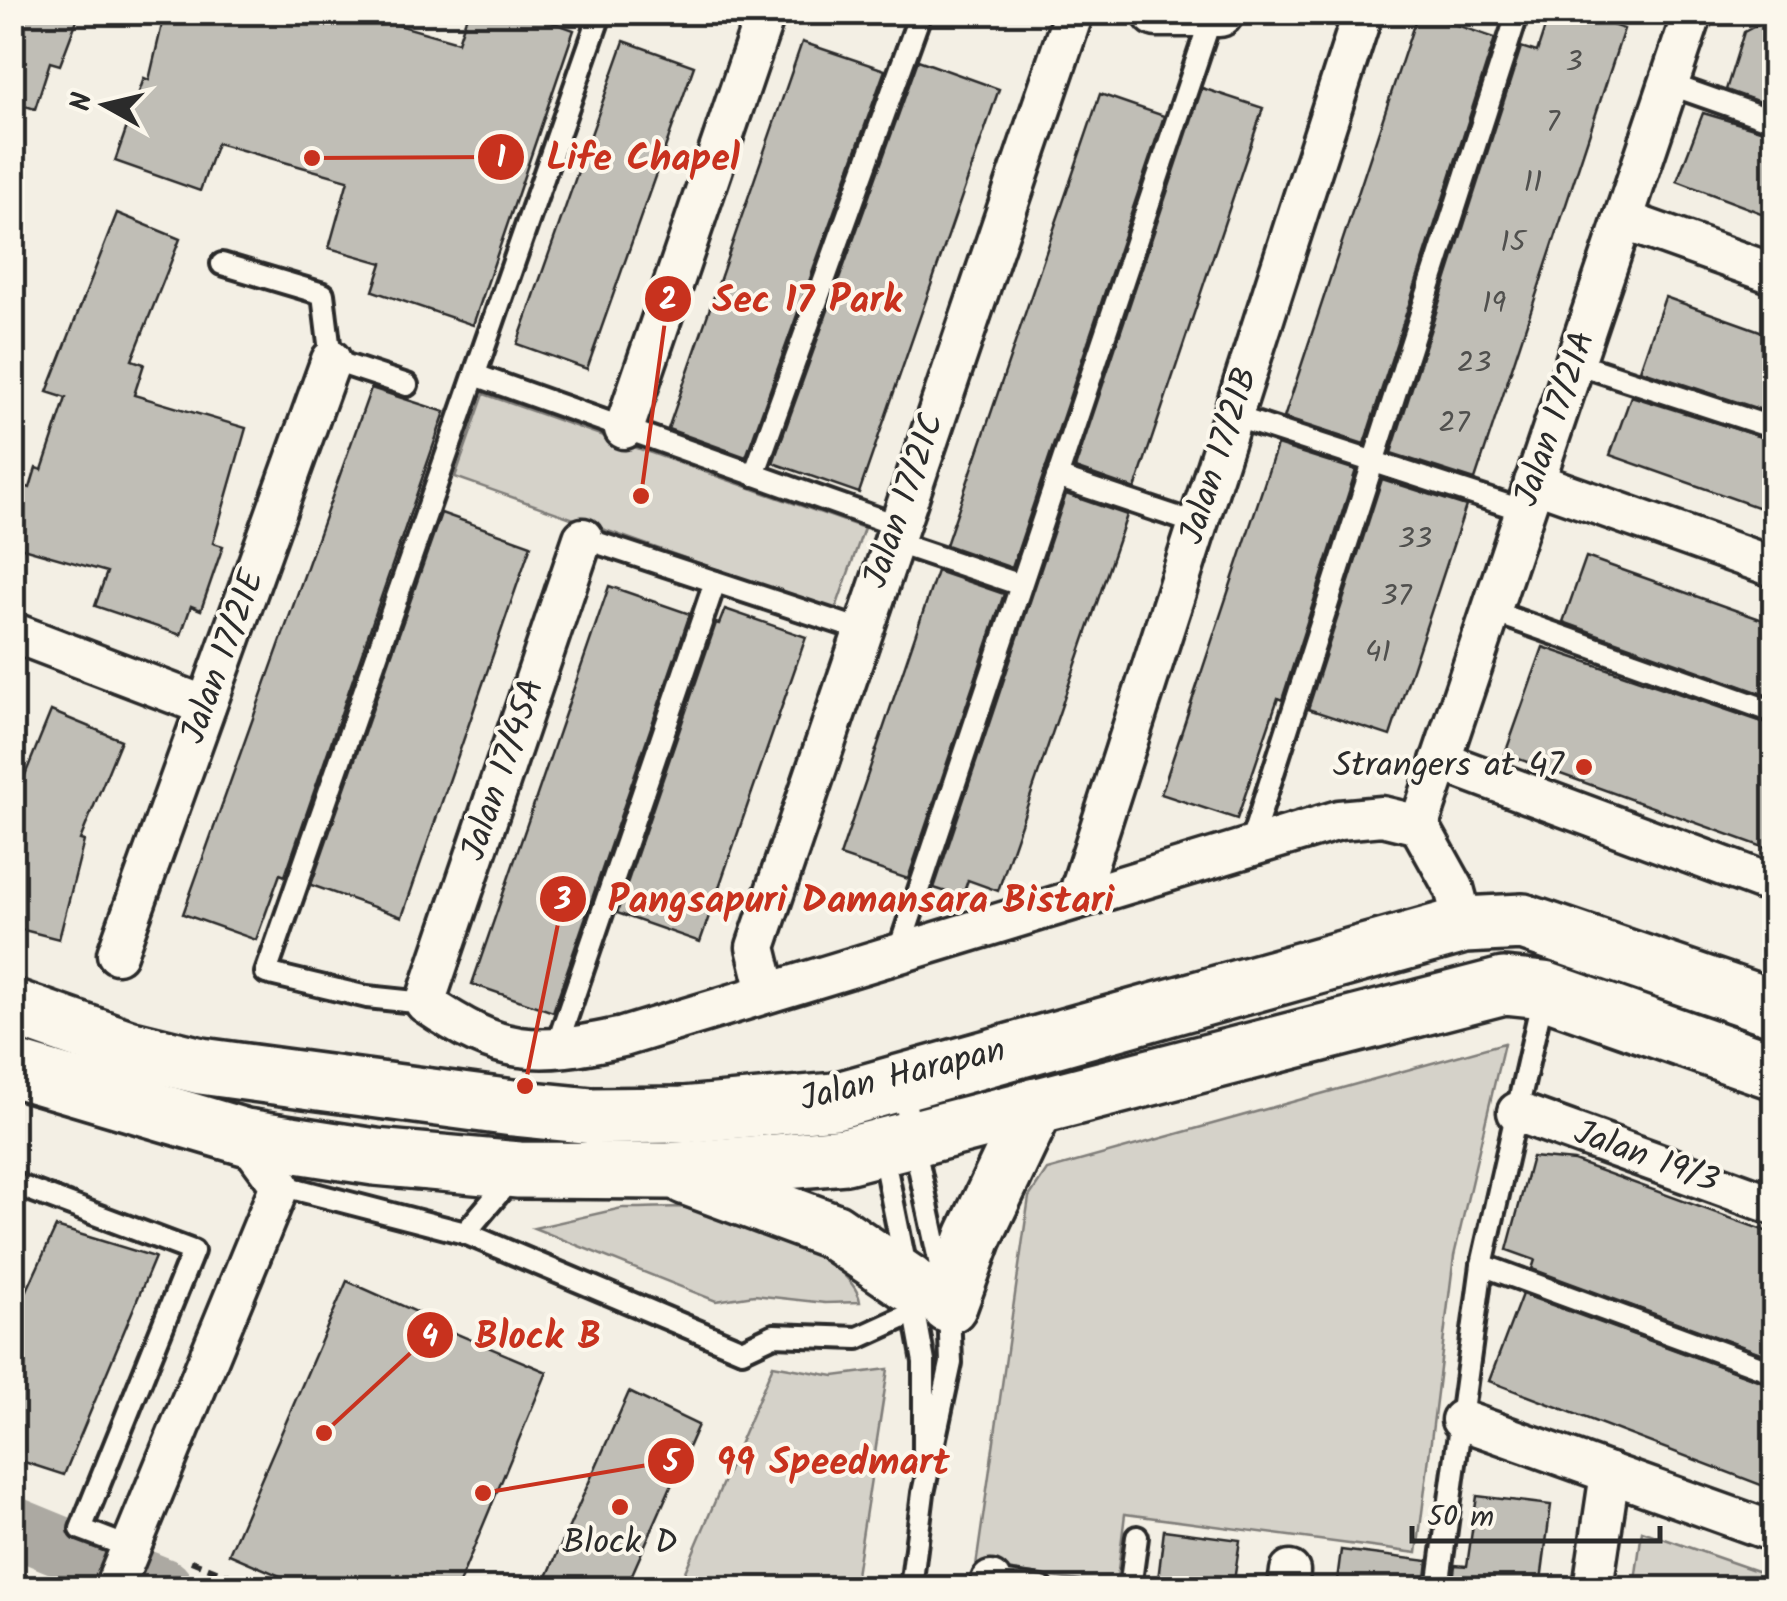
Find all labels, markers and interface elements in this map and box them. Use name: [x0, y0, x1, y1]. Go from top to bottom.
house number: 3: [1565, 39, 1583, 87]
north arrow: [55, 55, 155, 155]
text: N: [59, 90, 106, 114]
house number: 7: [1546, 99, 1561, 147]
callout: Life Chapel: [476, 123, 760, 191]
text: Life Chapel: [546, 130, 741, 190]
text: 1: [496, 135, 506, 183]
house number: 11: [1524, 159, 1542, 207]
house number: 15: [1500, 219, 1528, 267]
callout: Sec 17 Park: [643, 265, 922, 333]
text: Sec 17 Park: [712, 272, 903, 332]
text: 2: [659, 277, 677, 325]
house number: 19: [1482, 280, 1506, 328]
street label: Jalan 17/21A: [1500, 324, 1612, 514]
house number: 23: [1457, 340, 1491, 388]
street label: Jalan 17/21B: [1165, 360, 1275, 552]
house number: 27: [1438, 400, 1471, 448]
street label: Jalan 17/21C: [849, 406, 961, 596]
house number: 33: [1398, 516, 1432, 564]
street label: Jalan 17/21E: [167, 561, 282, 752]
house number: 37: [1381, 573, 1413, 621]
house number: 41: [1365, 629, 1391, 677]
street label: Jalan 17/45A: [447, 671, 561, 869]
place label: Strangers at 47: [1333, 739, 1566, 795]
marker: Strangers at 47: [1573, 756, 1595, 778]
callout: Pangsapuri Damansara Bistari: [538, 865, 1135, 933]
text: Pangsapuri Damansara Bistari: [608, 872, 1115, 932]
text: 3: [554, 877, 571, 925]
street label: Jalan Harapan: [794, 1023, 1012, 1129]
street label: Jalan 19/3: [1566, 1106, 1726, 1210]
callout: Block B: [405, 1301, 622, 1369]
text: Block B: [475, 1308, 601, 1368]
text: 4: [422, 1314, 438, 1362]
callout: 99 Speedmart: [646, 1427, 970, 1495]
text: 99 Speedmart: [716, 1434, 951, 1494]
text: 5: [662, 1439, 681, 1487]
scale bar: [1412, 1481, 1660, 1543]
text: 50 m: [1427, 1494, 1494, 1542]
marker: Block D: [609, 1496, 631, 1518]
place label: Block D: [562, 1516, 678, 1572]

